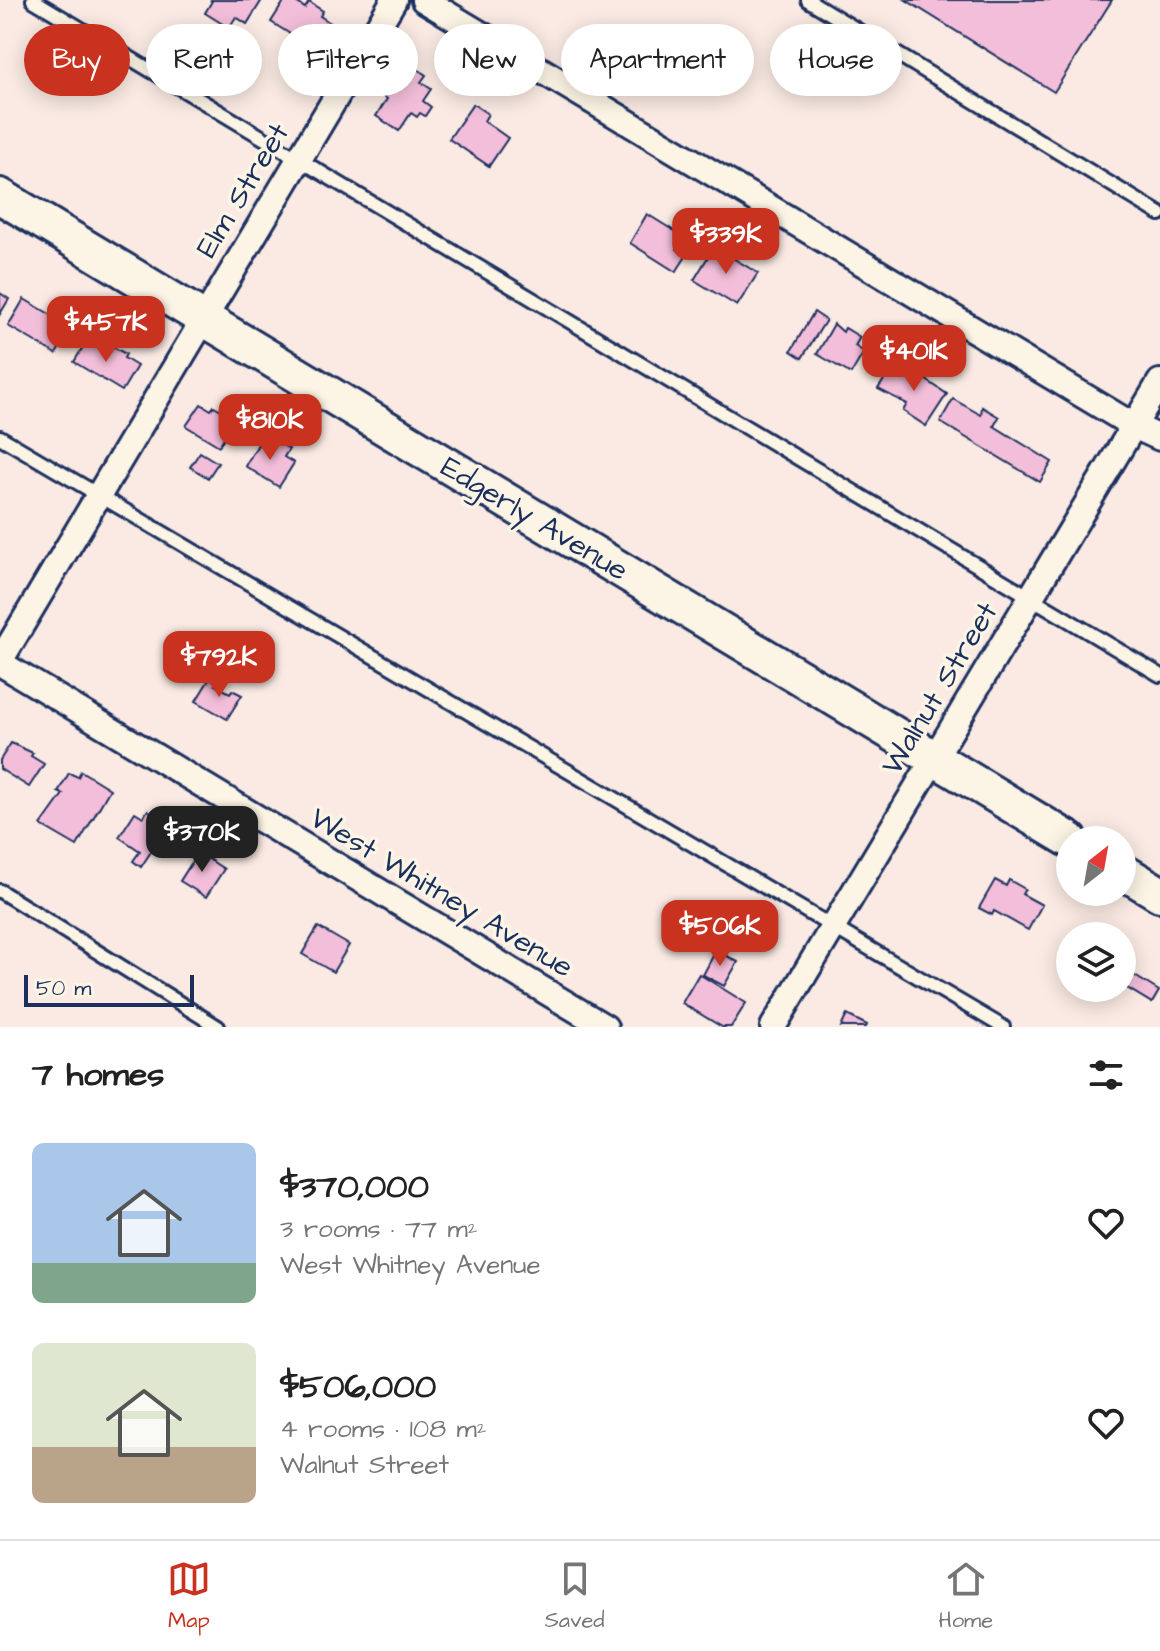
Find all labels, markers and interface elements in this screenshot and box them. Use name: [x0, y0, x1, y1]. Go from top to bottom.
chip: Buy: [24, 24, 130, 96]
chip: Rent: [146, 24, 262, 96]
chip: Filters: [278, 24, 418, 96]
chip: New: [434, 24, 545, 96]
chip: Apartment: [561, 24, 754, 96]
chip: House: [770, 24, 902, 96]
street label: Elm Street: [186, 115, 300, 266]
pin: $339K: [670, 208, 782, 276]
text: $339K: [690, 216, 762, 252]
pin: $457K: [50, 296, 162, 364]
text: $457K: [65, 304, 147, 340]
pin: $401K: [858, 325, 970, 393]
text: $401K: [880, 333, 948, 369]
pin: $810K: [214, 394, 326, 462]
text: $810K: [237, 402, 303, 438]
street label: Edgerly Avenue: [432, 446, 636, 592]
street label: Walnut Street: [872, 594, 1008, 783]
pin: $792K: [163, 631, 275, 699]
text: $792K: [181, 639, 257, 675]
street label: West Whitney Avenue: [301, 797, 581, 989]
pin: $370K: [146, 806, 258, 874]
text: $370K: [164, 814, 240, 850]
north arrow: [1056, 826, 1136, 906]
map controls: [1056, 826, 1136, 1002]
pin: $506K: [664, 900, 776, 968]
text: $506K: [679, 908, 761, 944]
button: layers: [1056, 922, 1136, 1002]
scale bar: [24, 971, 194, 1007]
text: 50 m: [36, 973, 91, 1004]
text: 7 homes: [32, 1051, 164, 1099]
icon: filters: [1084, 1053, 1128, 1097]
text: $370,000: [280, 1163, 429, 1211]
icon: home: [96, 1175, 192, 1271]
icon: heart: [1084, 1201, 1128, 1245]
text: 3 rooms · 77 m²: [280, 1211, 477, 1247]
text: West Whitney Avenue: [280, 1247, 540, 1283]
text: $506,000: [280, 1363, 436, 1411]
icon: home: [96, 1375, 192, 1471]
icon: heart: [1084, 1401, 1128, 1445]
text: 4 rooms · 108 m²: [280, 1411, 486, 1447]
text: Walnut Street: [280, 1447, 449, 1483]
tab: Map: [167, 1557, 211, 1636]
tab: Saved: [545, 1557, 605, 1636]
tab: Home: [938, 1557, 993, 1636]

